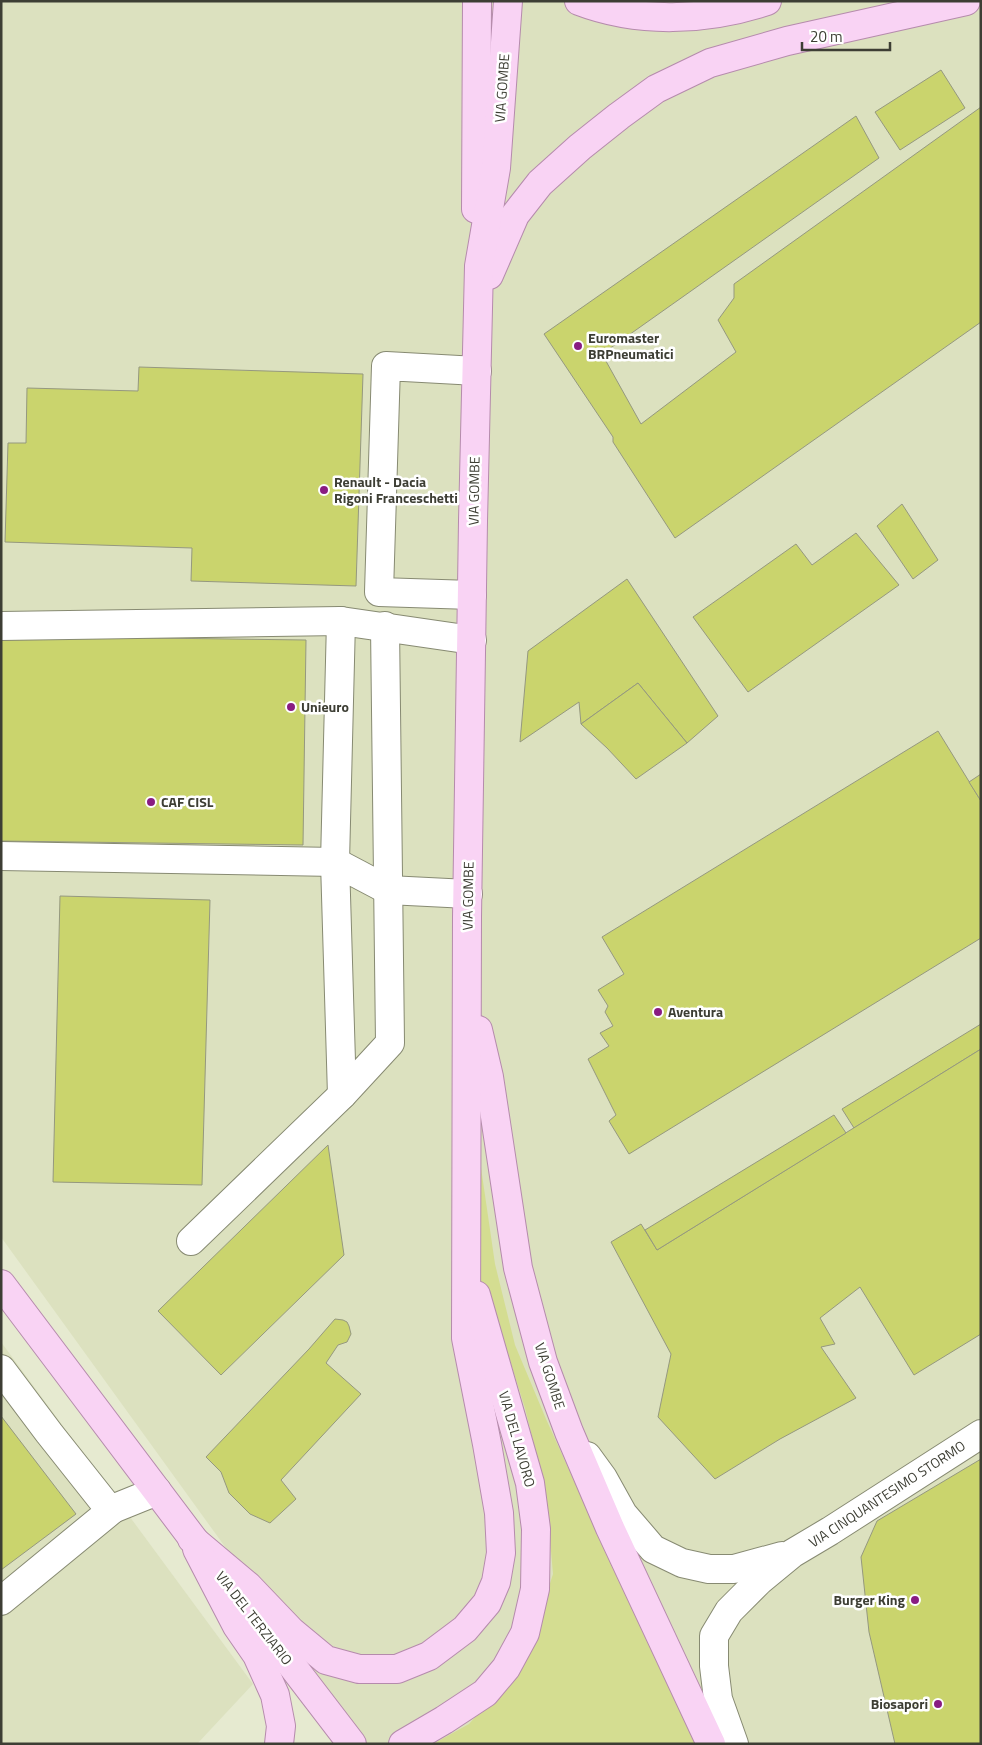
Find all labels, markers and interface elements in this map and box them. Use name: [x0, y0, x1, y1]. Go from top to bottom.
scale bar: [802, 20, 890, 52]
text: 20 m: [810, 25, 843, 48]
street label: VIA GOMBE: [489, 53, 514, 123]
place label: Euromaster BRPneumatici: [588, 327, 674, 364]
marker: Euromaster BRPneumatici: [572, 340, 584, 352]
street label: VIA GOMBE: [462, 456, 485, 526]
place label: Renault - Dacia Rigoni Franceschetti: [334, 471, 458, 508]
marker: Renault - Dacia Rigoni Franceschetti: [318, 484, 330, 496]
place label: Unieuro: [301, 696, 349, 717]
marker: Unieuro: [285, 701, 297, 713]
place label: CAF CISL: [161, 791, 214, 812]
marker: CAF CISL: [145, 796, 157, 808]
street label: VIA GOMBE: [456, 861, 479, 931]
place label: Aventura: [668, 1001, 723, 1022]
marker: Aventura: [652, 1006, 664, 1018]
street label: VIA GOMBE: [530, 1340, 571, 1412]
street label: VIA DEL LAVORO: [494, 1388, 541, 1489]
street label: VIA CINQUANTESIMO STORMO: [804, 1435, 969, 1552]
street label: VIA DEL TERZIARIO: [211, 1566, 298, 1669]
place label: Burger King: [833, 1589, 906, 1610]
marker: Burger King: [909, 1594, 921, 1606]
place label: Biosapori: [871, 1693, 928, 1714]
marker: Biosapori: [932, 1698, 944, 1710]

